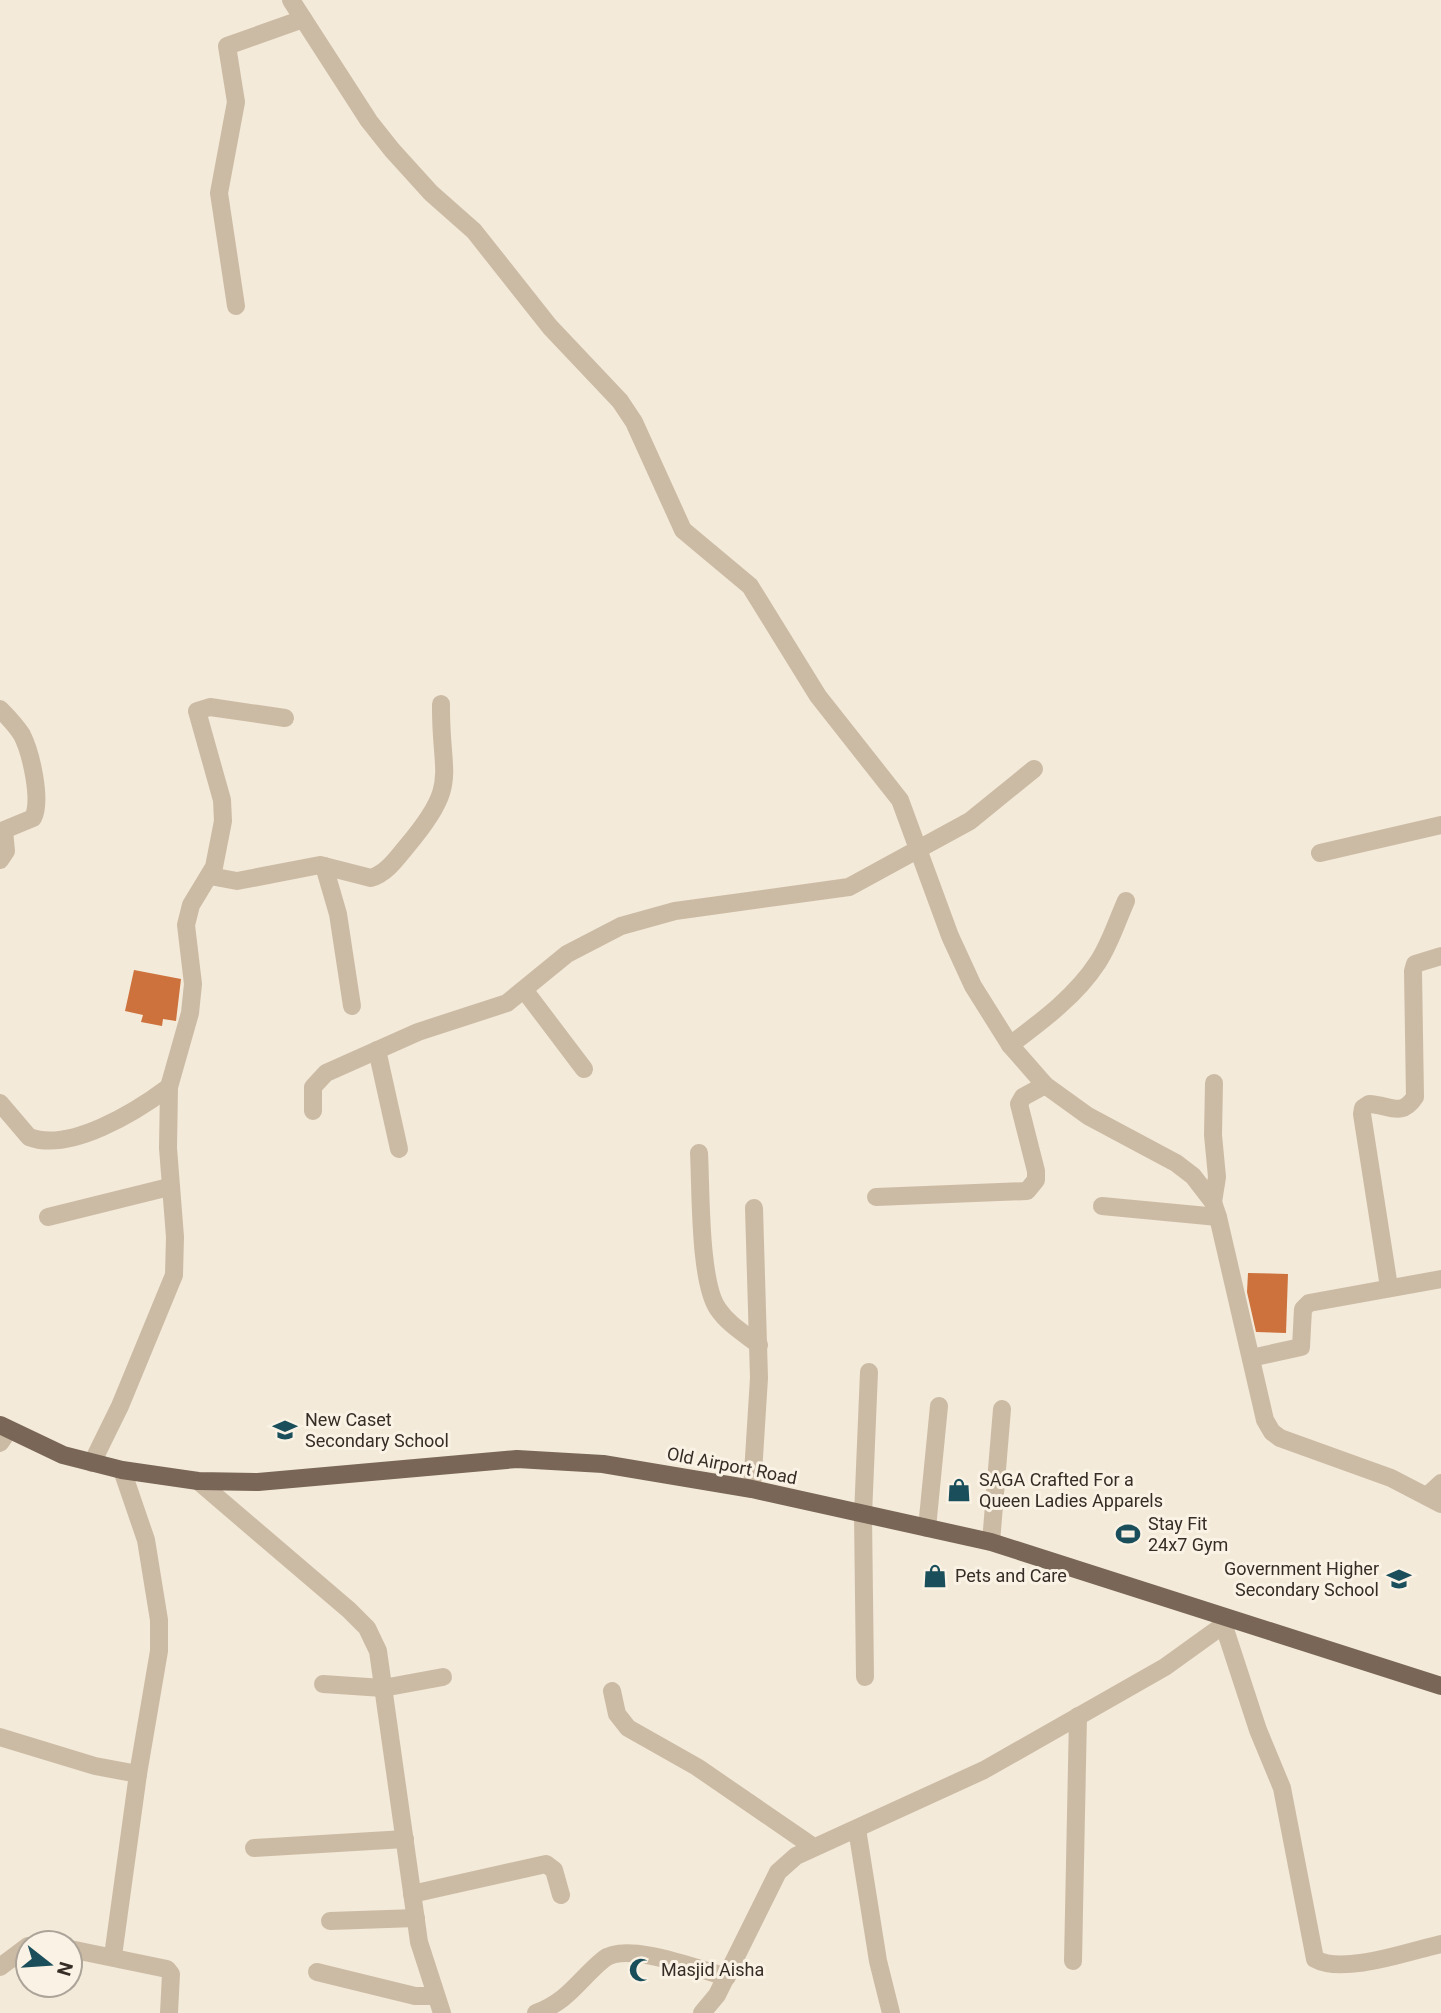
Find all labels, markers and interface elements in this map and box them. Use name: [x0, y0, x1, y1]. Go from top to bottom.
place label: New Caset Secondary School: [305, 1409, 449, 1451]
school or university icon: New Caset Secondary School: [271, 1416, 299, 1444]
street label: Old Airport Road: [665, 1443, 799, 1488]
place label: SAGA Crafted For a Queen Ladies Apparels: [979, 1469, 1163, 1511]
shop icon: SAGA Crafted For a Queen Ladies Apparels: [945, 1476, 973, 1504]
place label: Stay Fit 24x7 Gym: [1148, 1513, 1228, 1555]
sports icon: Stay Fit 24x7 Gym: [1114, 1520, 1142, 1548]
place label: Government Higher Secondary School: [1224, 1558, 1379, 1600]
shop icon: Pets and Care: [921, 1562, 949, 1590]
place label: Pets and Care: [955, 1565, 1067, 1586]
school or university icon: Government Higher Secondary School: [1385, 1565, 1413, 1593]
north arrow: [14, 1929, 84, 1999]
mosque icon: Masjid Aisha: [627, 1956, 655, 1984]
text: N: [52, 1959, 78, 1979]
place label: Masjid Aisha: [661, 1959, 764, 1980]

